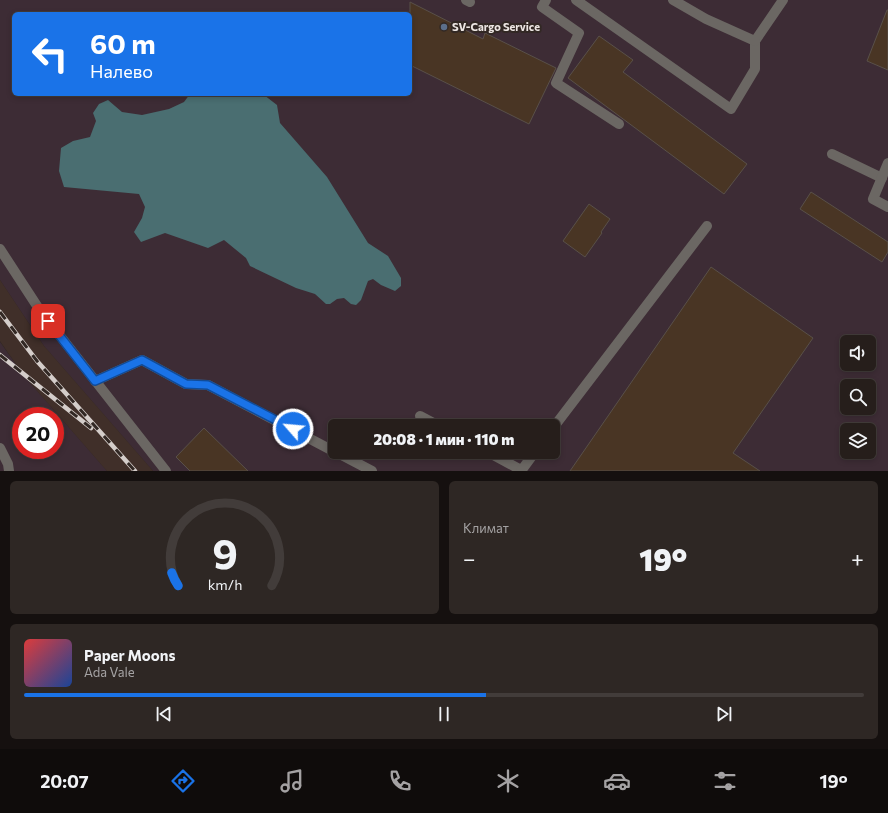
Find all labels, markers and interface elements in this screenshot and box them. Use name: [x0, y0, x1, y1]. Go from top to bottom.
place label: SV-Cargo Service: [452, 20, 540, 33]
marker: SV-Cargo Service: [439, 22, 449, 32]
text: 60 m: [90, 26, 156, 60]
icon: left: [24, 28, 76, 80]
text: Налево: [90, 60, 153, 82]
pin: [31, 304, 65, 338]
icon: arrive: [37, 310, 59, 332]
map controls: [840, 335, 876, 459]
button: sound: [840, 335, 876, 371]
button: search: [840, 379, 876, 415]
speed limit sign: 20: [12, 407, 64, 459]
position arrow: [272, 408, 314, 450]
button: layers: [840, 423, 876, 459]
text: 20:08 · 1 мин · 110 m: [374, 430, 514, 448]
text: Климат: [463, 520, 509, 536]
text: 9: [212, 526, 237, 577]
text: 19°: [639, 540, 687, 577]
text: −: [463, 545, 476, 572]
text: +: [851, 545, 864, 572]
text: km/h: [207, 574, 242, 592]
text: Paper Moons: [84, 646, 175, 664]
text: Ada Vale: [84, 664, 135, 680]
icon: previous: [153, 703, 175, 725]
icon: pause: [433, 703, 455, 725]
icon: next: [713, 703, 735, 725]
icon: directions: [169, 767, 197, 795]
icon: music: [278, 767, 306, 795]
icon: phone: [386, 767, 414, 795]
icon: climate: [494, 767, 522, 795]
icon: car: [603, 767, 631, 795]
icon: filters: [711, 767, 739, 795]
text: 20:07: [40, 770, 89, 792]
text: 19°: [819, 770, 848, 792]

